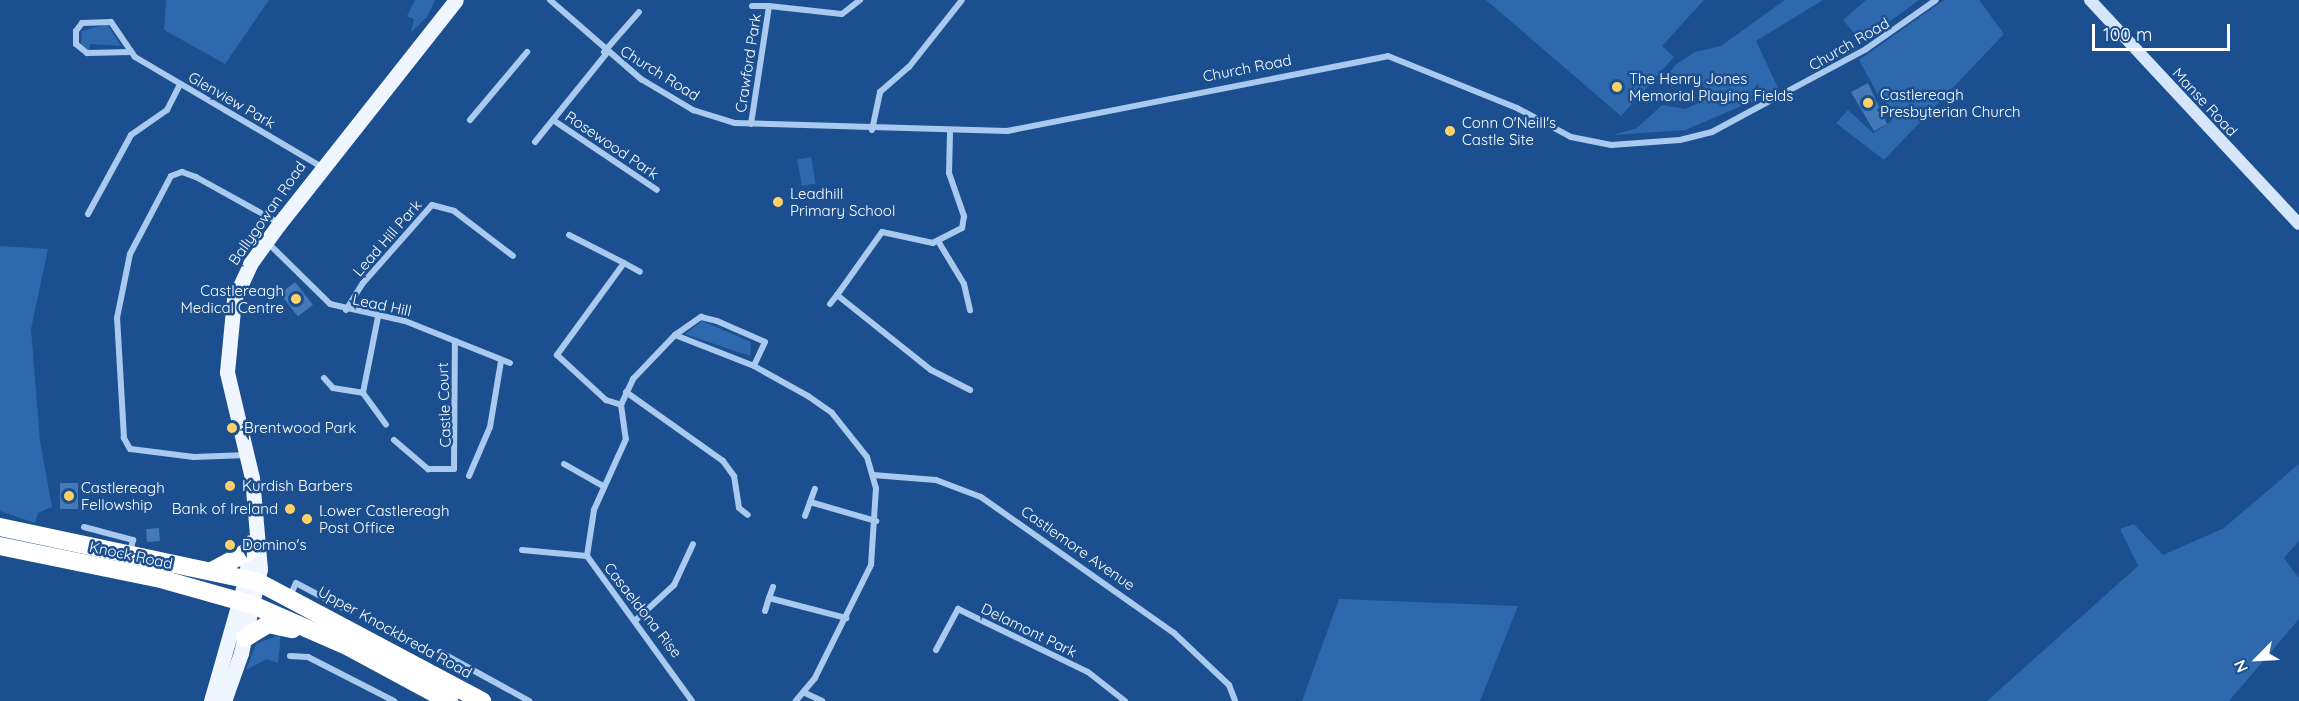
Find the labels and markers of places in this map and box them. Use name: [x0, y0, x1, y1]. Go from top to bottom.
place label: The Henry Jones Memorial Playing Fields: [1629, 69, 1793, 104]
marker: The Henry Jones Memorial Playing Fields: [1610, 80, 1624, 94]
place label: Castlereagh Presbyterian Church: [1880, 85, 2020, 120]
marker: Castlereagh Presbyterian Church: [1861, 96, 1875, 110]
place label: Conn O'Neill's Castle Site: [1462, 113, 1556, 148]
marker: Conn O'Neill's Castle Site: [1443, 124, 1457, 138]
place label: Leadhill Primary School: [790, 184, 895, 219]
marker: Leadhill Primary School: [771, 195, 785, 209]
place label: Castlereagh Medical Centre: [180, 281, 284, 316]
marker: Castlereagh Medical Centre: [289, 292, 303, 306]
place label: Brentwood Park: [244, 419, 356, 437]
marker: Brentwood Park: [225, 421, 239, 435]
place label: Kurdish Barbers: [242, 477, 353, 495]
place label: Castlereagh Fellowship: [81, 478, 165, 513]
marker: Kurdish Barbers: [223, 479, 237, 493]
marker: Castlereagh Fellowship: [62, 489, 76, 503]
place label: Bank of Ireland: [172, 500, 278, 518]
place label: Lower Castlereagh Post Office: [319, 501, 449, 536]
marker: Bank of Ireland: [283, 502, 297, 516]
marker: Lower Castlereagh Post Office: [300, 512, 314, 526]
place label: Domino's: [242, 536, 307, 554]
marker: Domino's: [223, 538, 237, 552]

